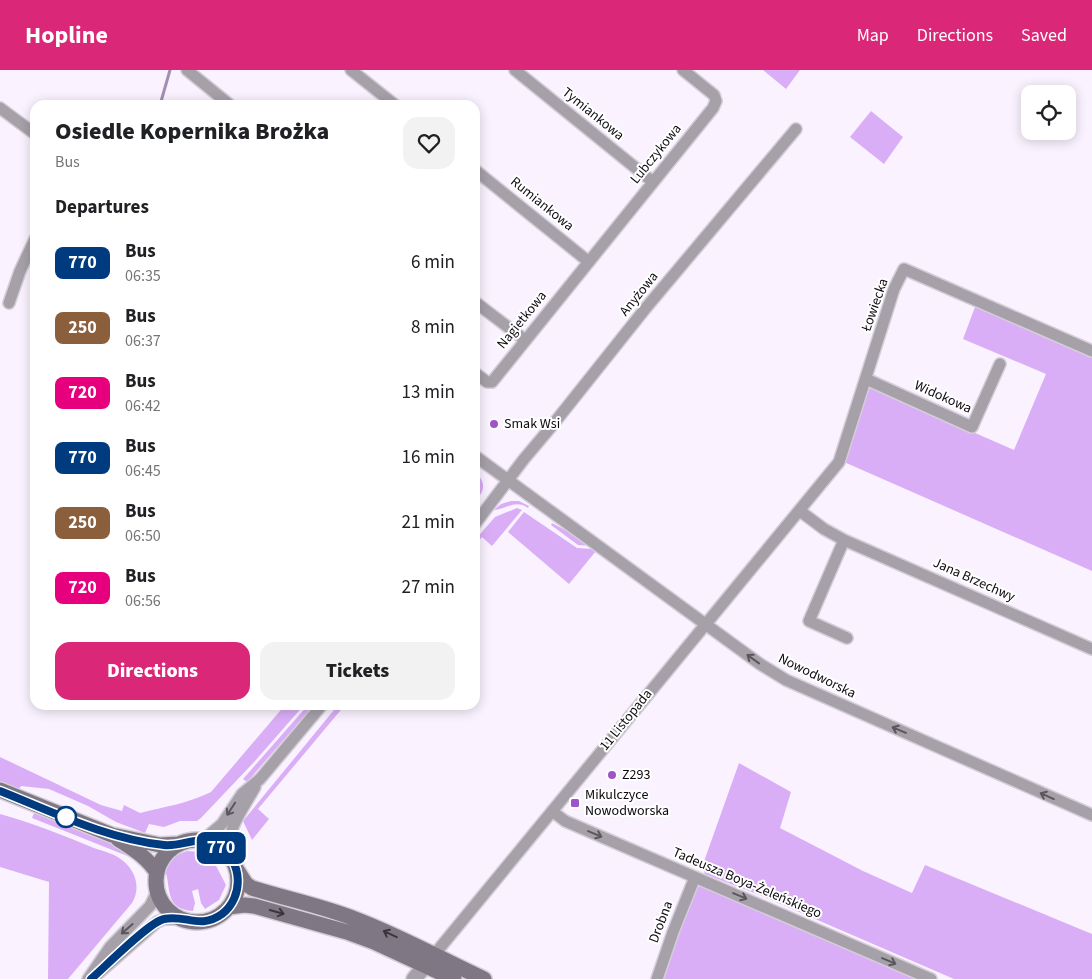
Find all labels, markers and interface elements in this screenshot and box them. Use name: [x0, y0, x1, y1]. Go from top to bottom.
text: Hopline: [25, 18, 108, 53]
text: Map: [857, 23, 889, 48]
text: Directions: [917, 23, 993, 48]
text: Saved: [1021, 23, 1067, 48]
street label: Tymiankowa: [558, 83, 628, 145]
map controls: [1021, 85, 1076, 140]
button: locate: [1021, 85, 1076, 140]
text: Osiedle Kopernika Brożka: [55, 114, 329, 149]
button: heart: [403, 117, 455, 169]
street label: Lubczykowa: [626, 120, 686, 188]
text: Bus: [55, 151, 80, 173]
street label: Rumiankowa: [506, 172, 578, 236]
text: Departures: [55, 194, 149, 221]
text: Bus: [125, 238, 156, 265]
text: 6 min: [411, 249, 455, 276]
text: 770: [68, 250, 97, 275]
text: 06:35: [125, 265, 161, 287]
street label: Anyżowa: [615, 268, 663, 320]
street label: Łowiecka: [856, 276, 893, 335]
street label: Nagietkowa: [492, 287, 552, 353]
text: Bus: [125, 303, 156, 330]
text: 8 min: [411, 314, 455, 341]
text: 250: [68, 315, 97, 340]
text: 06:37: [125, 330, 161, 352]
text: Bus: [125, 368, 156, 395]
street label: Widokowa: [911, 375, 975, 419]
text: 13 min: [401, 379, 455, 406]
text: 720: [68, 380, 97, 405]
text: 06:42: [125, 395, 161, 417]
place label: Smak Wsi: [504, 414, 560, 434]
marker: Smak Wsi: [488, 418, 500, 430]
text: Bus: [125, 433, 156, 460]
text: 16 min: [401, 444, 455, 471]
text: 770: [68, 445, 97, 470]
text: 06:45: [125, 460, 161, 482]
text: Bus: [125, 498, 156, 525]
text: 21 min: [401, 509, 455, 536]
text: 250: [68, 510, 97, 535]
text: 06:50: [125, 525, 161, 547]
street label: Jana Brzechwy: [930, 553, 1019, 607]
text: Bus: [125, 563, 156, 590]
text: 27 min: [401, 574, 455, 601]
text: 720: [68, 575, 97, 600]
text: 06:56: [125, 590, 161, 612]
button: Directions: [55, 642, 250, 700]
button: Tickets: [260, 642, 455, 700]
street label: Nowodworska: [775, 649, 859, 703]
one-way arrow: [746, 654, 760, 664]
street label: 11 Listopada: [595, 685, 657, 755]
one-way arrow: [892, 725, 907, 735]
place label: Z293: [622, 765, 650, 785]
marker: Z293: [606, 769, 618, 781]
place label: Mikulczyce Nowodworska: [585, 785, 669, 821]
one-way arrow: [1040, 790, 1055, 800]
marker: Mikulczyce Nowodworska: [569, 797, 581, 809]
one-way arrow: [226, 802, 236, 816]
unlabelled marker: [55, 806, 77, 828]
one-way arrow: [587, 829, 602, 839]
line badge: 770: [192, 832, 250, 864]
text: 770: [207, 835, 235, 860]
street label: Tadeusza Boya-Żeleńskiego: [669, 842, 825, 924]
one-way arrow: [732, 892, 747, 902]
street label: Drobna: [644, 898, 678, 946]
one-way arrow: [268, 907, 284, 917]
one-way arrow: [121, 923, 134, 934]
one-way arrow: [383, 928, 398, 938]
one-way arrow: [881, 956, 896, 966]

